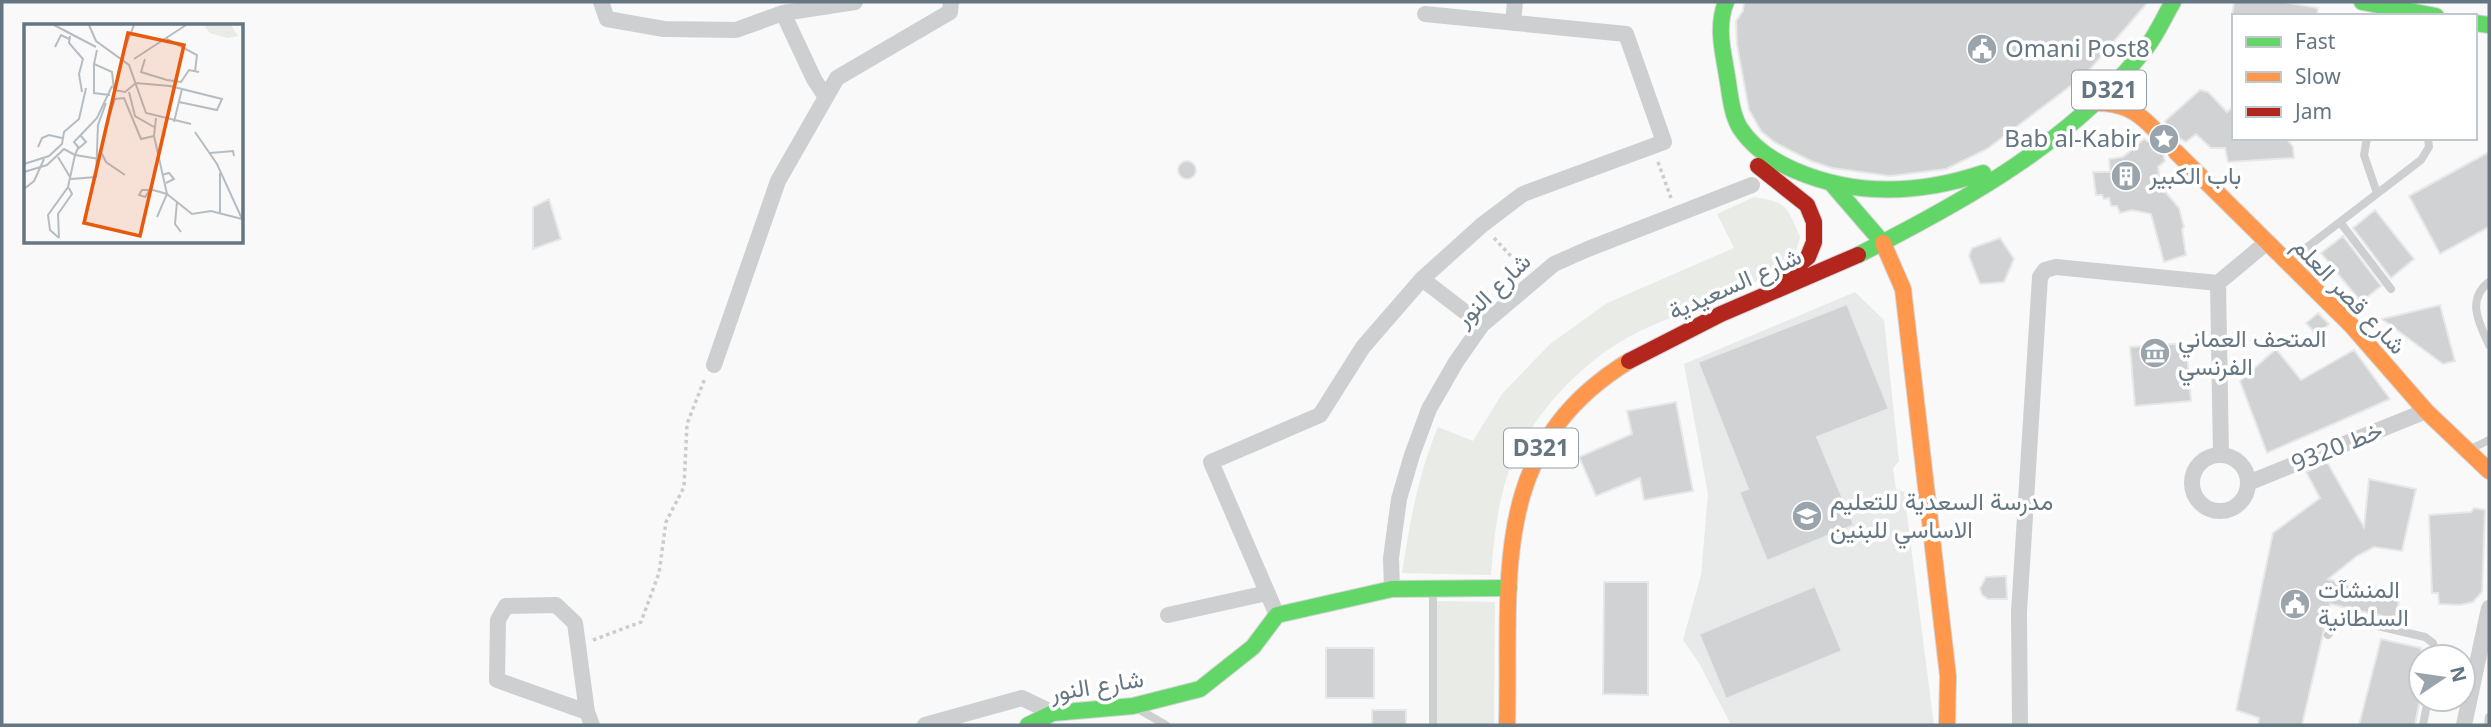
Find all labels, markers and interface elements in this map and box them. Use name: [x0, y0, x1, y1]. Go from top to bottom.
legend: [2232, 14, 2477, 140]
inset map: [24, 24, 243, 243]
text: Fast: [2295, 27, 2336, 55]
place label: Omani Post8: [2005, 31, 2150, 64]
public building icon: Omani Post8: [1965, 32, 1999, 66]
text: Slow: [2295, 62, 2341, 90]
road number: D321: [2072, 71, 2146, 110]
text: Jam: [2293, 97, 2332, 125]
place label: Bab al-Kabir: [2004, 121, 2141, 154]
place icon: Bab al-Kabir: [2147, 122, 2181, 156]
place label: باب الکبیر: [2148, 158, 2241, 191]
building icon: باب الکبیر: [2109, 159, 2143, 193]
street label: شارع قصر العلم: [2285, 229, 2414, 361]
street label: شارع السعيدية: [1663, 239, 1807, 328]
street label: شارع النور: [1446, 244, 1538, 335]
place label: المتحف العماني الفرنسي: [2178, 321, 2326, 386]
museum icon: المتحف العماني الفرنسي: [2138, 336, 2172, 370]
street label: 9320 خط: [2286, 412, 2387, 479]
road number: D321: [1504, 428, 1578, 468]
place label: مدرسة السعدية للتعليم الاساسي للبنين: [1830, 484, 2053, 549]
school or university icon: مدرسة السعدية للتعليم الاساسي للبنين: [1790, 499, 1824, 533]
place label: المنشآت السلطانية: [2318, 572, 2409, 633]
public building icon: المنشآت السلطانية: [2278, 587, 2312, 621]
north arrow: [2407, 643, 2477, 713]
street label: شارع النور: [1047, 661, 1146, 709]
text: N: [2444, 664, 2473, 685]

